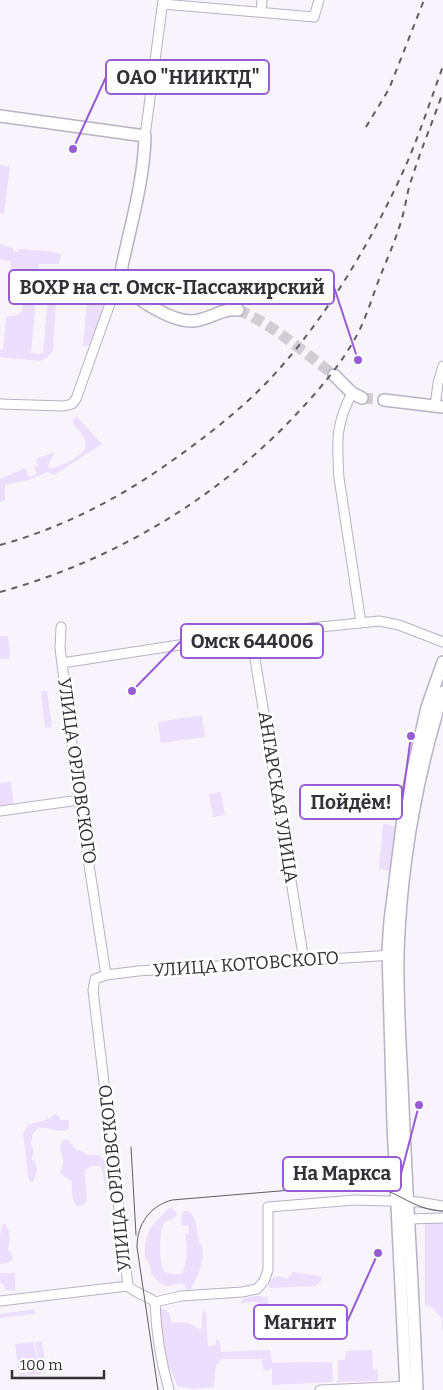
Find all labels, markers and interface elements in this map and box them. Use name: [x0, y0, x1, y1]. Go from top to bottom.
callout: ОАО "НИИКТД": [106, 60, 269, 94]
text: ОАО "НИИКТД": [116, 66, 260, 89]
callout: ВОХР на ст. Омск-Пассажирский: [9, 270, 334, 304]
text: ВОХР на ст. Омск-Пассажирский: [19, 276, 325, 299]
callout: Омск 644006: [181, 624, 323, 658]
text: Омск 644006: [191, 630, 313, 653]
street label: УЛИЦА ОРЛОВСКОГО: [53, 676, 101, 866]
street label: АНГАРСКАЯ УЛИЦА: [254, 710, 302, 885]
callout: Пойдём!: [300, 785, 402, 819]
text: Пойдём!: [310, 791, 392, 814]
street label: УЛИЦА КОТОВСКОГО: [152, 947, 340, 981]
street label: УЛИЦА ОРЛОВСКОГО: [94, 1083, 136, 1273]
callout: На Маркса: [283, 1157, 401, 1191]
text: На Маркса: [293, 1162, 392, 1185]
callout: Магнит: [254, 1305, 347, 1339]
text: Магнит: [264, 1311, 337, 1334]
scale bar: [12, 1348, 105, 1380]
text: 100 m: [20, 1356, 63, 1374]

